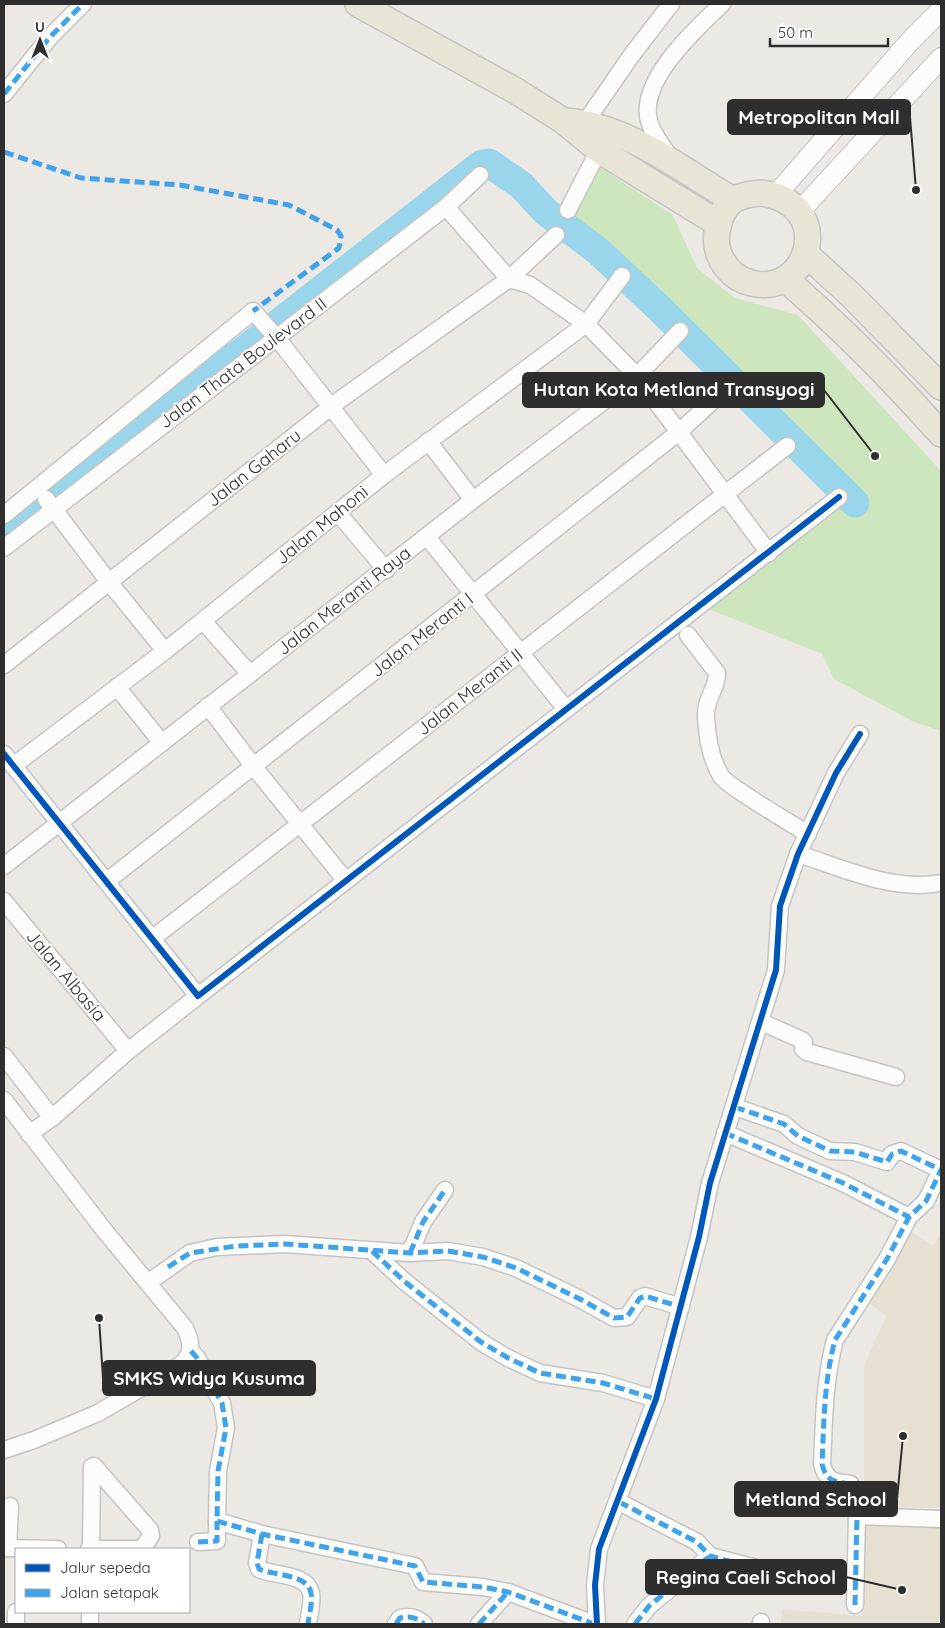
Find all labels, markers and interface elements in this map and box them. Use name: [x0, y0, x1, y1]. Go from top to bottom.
north arrow: [15, 15, 65, 65]
scale bar: [770, 15, 888, 47]
text: U: [35, 18, 45, 36]
text: 50 m: [778, 23, 813, 42]
callout: Metropolitan Mall: [728, 100, 910, 134]
text: Metropolitan Mall: [738, 105, 900, 129]
street label: Jalan Thata Boulevard II: [154, 292, 331, 433]
callout: Hutan Kota Metland Transyogi: [523, 373, 824, 407]
text: Hutan Kota Metland Transyogi: [534, 377, 814, 401]
street label: Jalan Gaharu: [202, 424, 306, 512]
street label: Jalan Mahoni: [271, 480, 373, 569]
street label: Jalan Meranti Raya: [272, 541, 415, 660]
street label: Jalan Meranti I: [366, 587, 478, 682]
street label: Jalan Meranti II: [412, 643, 527, 740]
street label: Jalan Albasia: [21, 925, 111, 1026]
callout: SMKS Widya Kusuma: [103, 1361, 315, 1395]
text: SMKS Widya Kusuma: [113, 1366, 305, 1390]
callout: Metland School: [735, 1482, 897, 1516]
text: Metland School: [745, 1487, 887, 1511]
legend: [15, 1548, 190, 1613]
text: Jalur sepeda: [60, 1558, 151, 1577]
callout: Regina Caeli School: [646, 1560, 846, 1594]
text: Regina Caeli School: [656, 1565, 836, 1589]
text: Jalan setapak: [60, 1583, 159, 1602]

